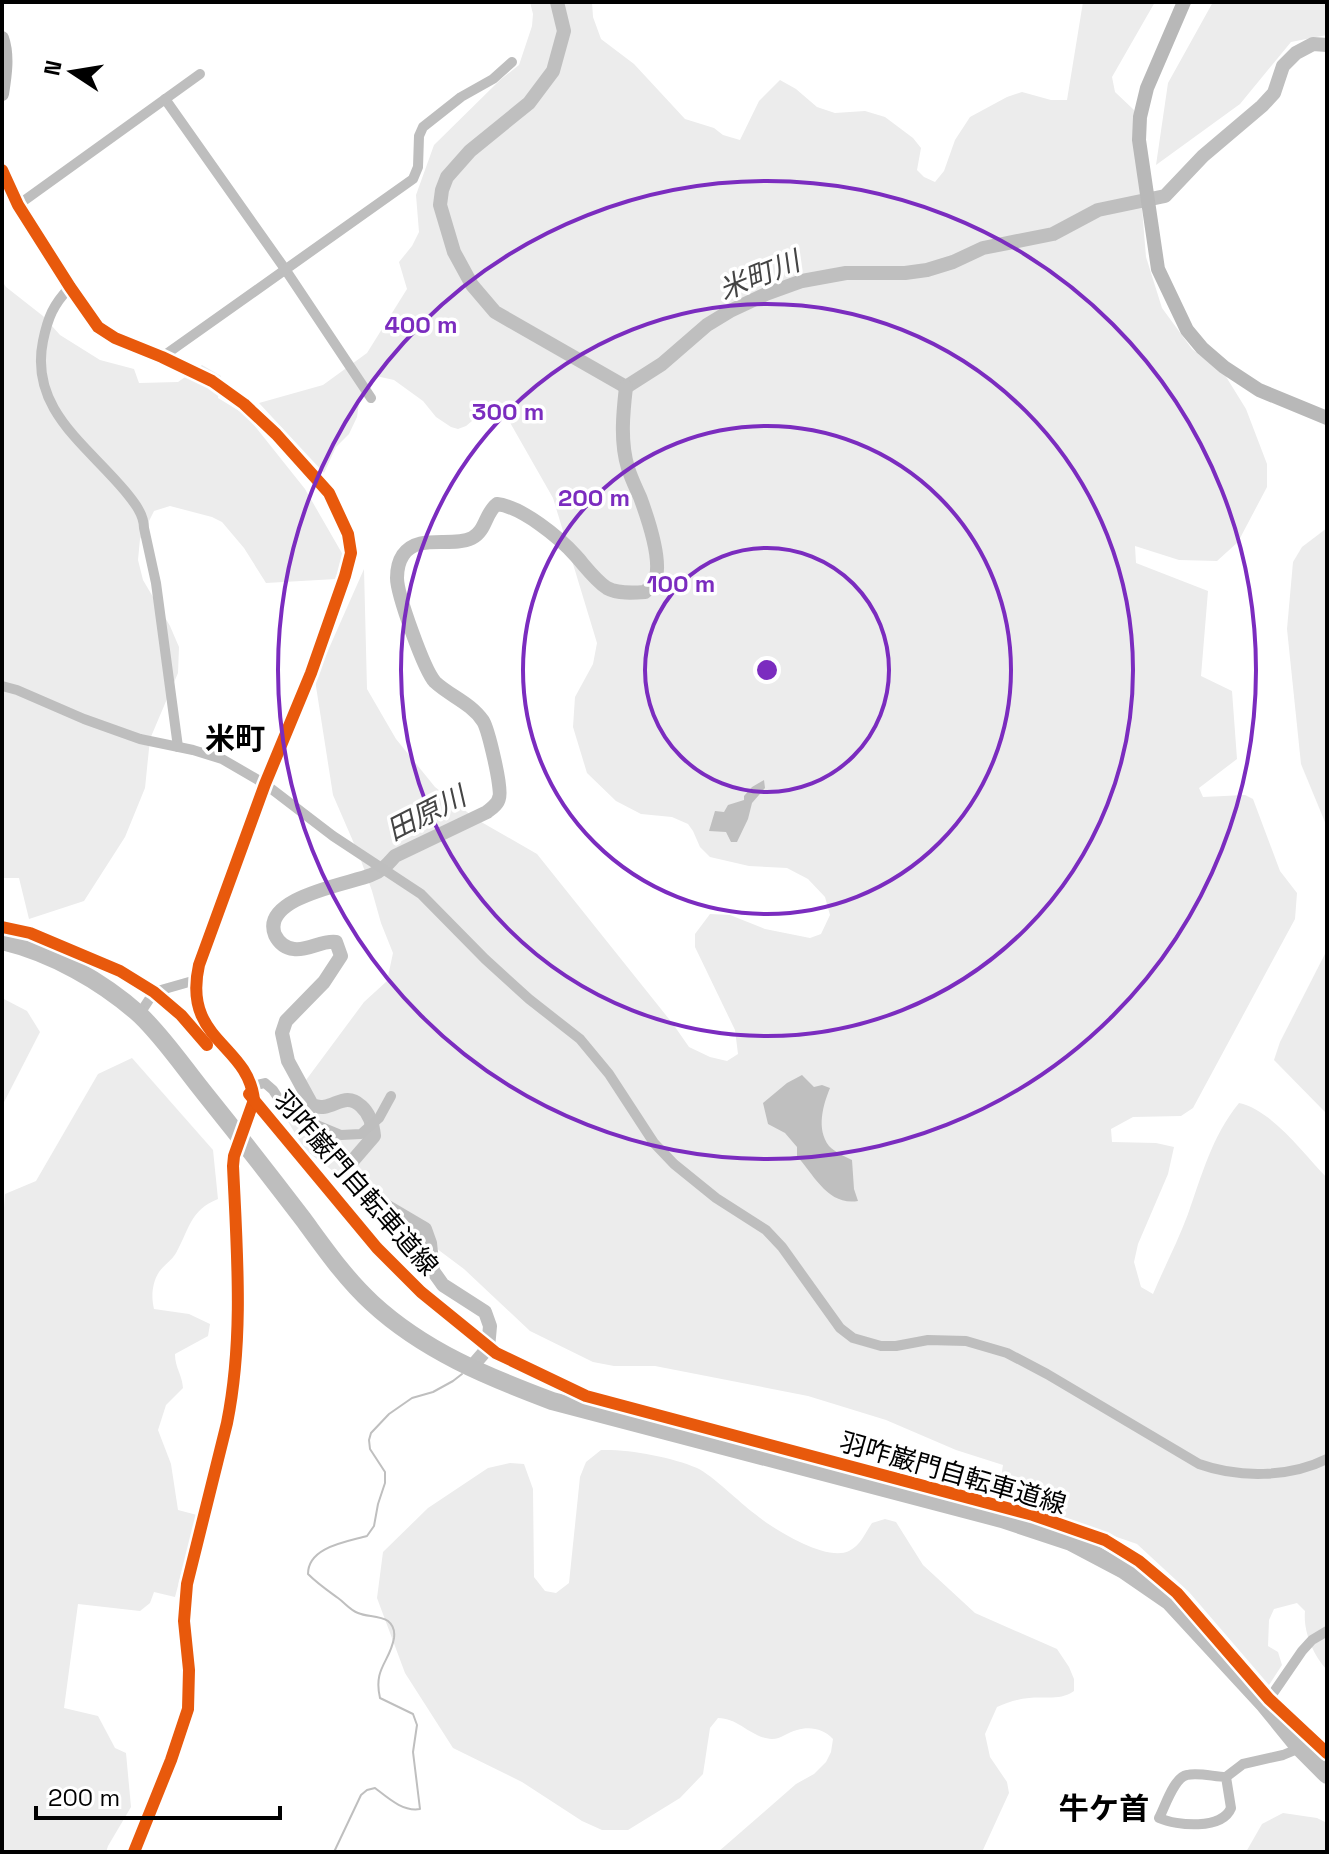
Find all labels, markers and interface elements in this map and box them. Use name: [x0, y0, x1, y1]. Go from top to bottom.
north arrow: [32, 32, 112, 112]
text: N: [37, 58, 68, 78]
water label: 米町川: [713, 241, 807, 307]
text: 400 m: [385, 309, 457, 340]
text: 300 m: [472, 396, 544, 427]
text: 200 m: [558, 482, 630, 513]
text: 100 m: [647, 568, 715, 599]
centre of rings: [753, 656, 781, 684]
district label: 米町: [205, 719, 265, 758]
water label: 田原川: [380, 777, 474, 848]
street label: 羽咋巌門自転車道線: [266, 1084, 446, 1282]
street label: 羽咋巌門自転車道線: [836, 1424, 1070, 1522]
scale bar: [36, 1770, 280, 1820]
text: 200 m: [48, 1782, 120, 1813]
district label: 牛ケ首: [1059, 1789, 1149, 1828]

